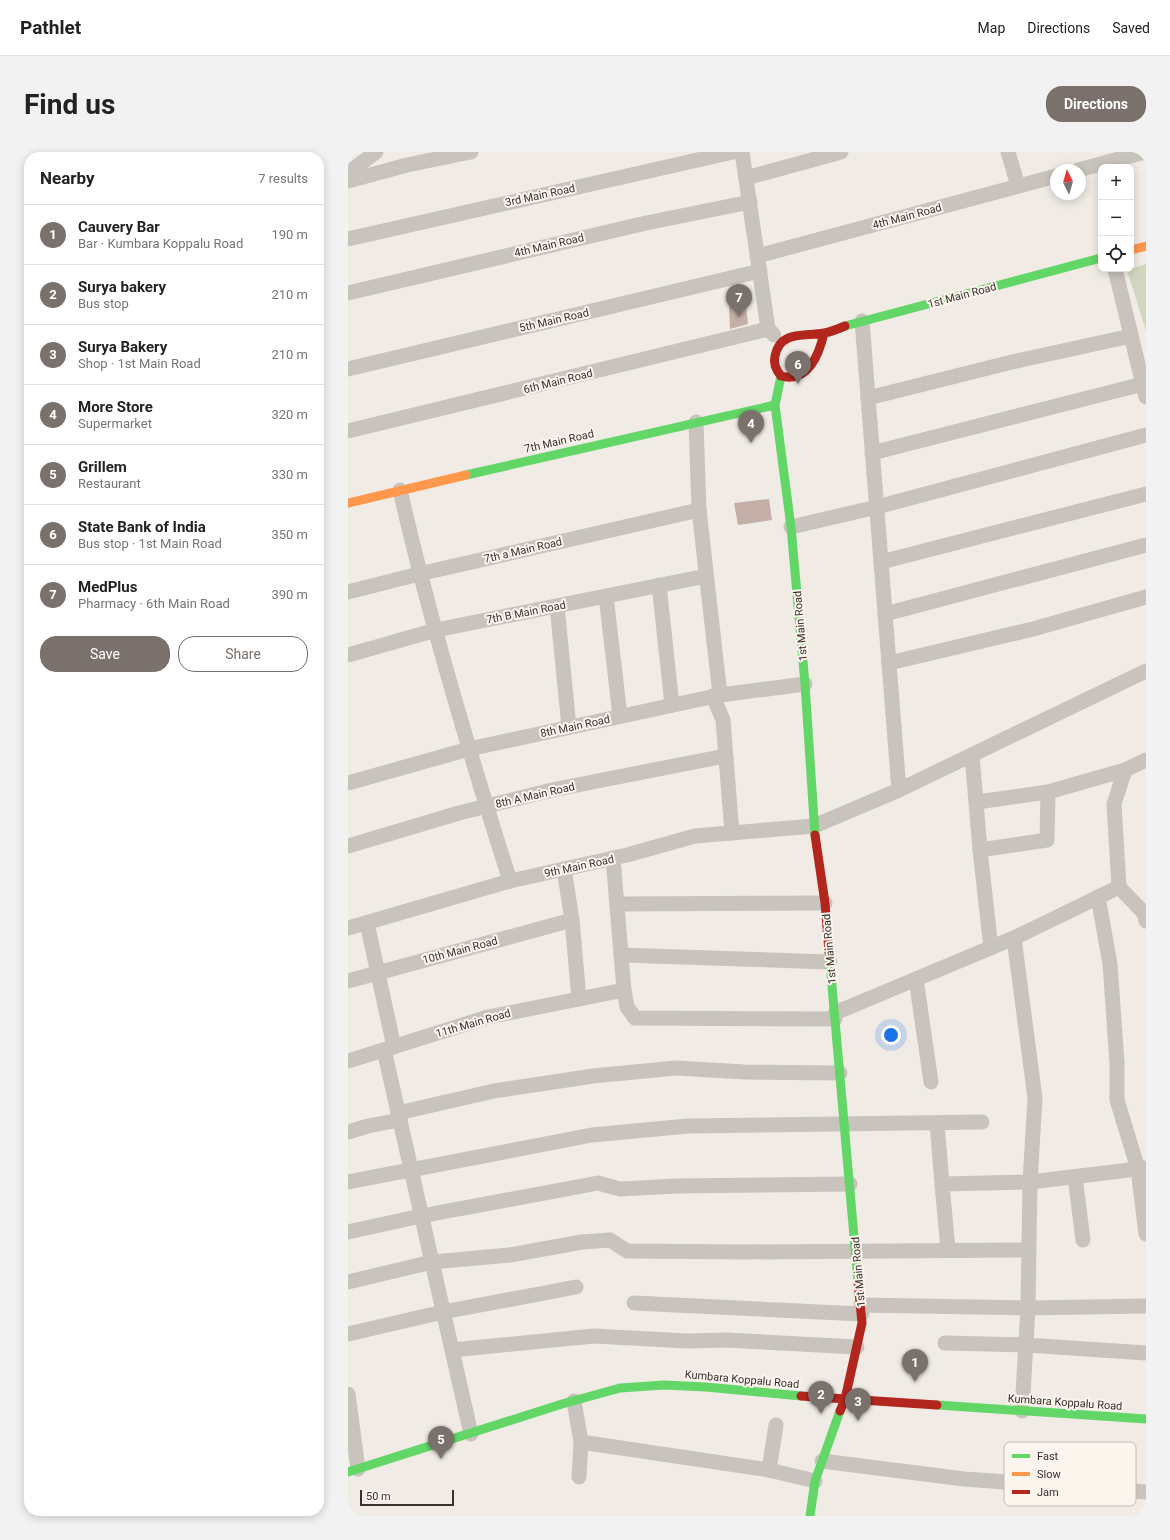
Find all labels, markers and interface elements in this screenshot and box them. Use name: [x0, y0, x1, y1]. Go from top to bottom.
text: Pathlet: [20, 16, 81, 39]
text: Map: [978, 20, 1005, 36]
text: Directions: [1027, 20, 1090, 36]
text: Saved: [1112, 20, 1150, 36]
button: Directions: [1046, 86, 1146, 122]
text: Find us: [24, 88, 115, 121]
north arrow: [1050, 164, 1086, 200]
map controls: [1098, 164, 1134, 272]
button: +: [1098, 164, 1134, 200]
text: Nearby: [40, 168, 95, 188]
text: 7 results: [258, 171, 308, 186]
street label: 3rd Main Road: [504, 182, 576, 209]
button: −: [1098, 200, 1134, 236]
street label: 4th Main Road: [871, 201, 943, 232]
text: Cauvery Bar: [78, 218, 160, 236]
text: 1: [49, 227, 57, 242]
text: 190 m: [271, 227, 308, 242]
street label: 4th Main Road: [513, 231, 585, 260]
text: Bar · Kumbara Koppalu Road: [78, 236, 243, 251]
button: locate: [1098, 236, 1134, 272]
text: Surya bakery: [78, 278, 166, 296]
street label: 1st Main Road: [926, 280, 998, 311]
pin: 7: [726, 284, 752, 317]
text: 2: [49, 287, 57, 302]
text: 210 m: [271, 287, 308, 302]
text: Bus stop: [78, 296, 129, 311]
street label: 5th Main Road: [518, 306, 590, 335]
text: Surya Bakery: [78, 338, 167, 356]
text: 3: [49, 347, 57, 362]
text: 210 m: [271, 347, 308, 362]
pin: 6: [785, 351, 811, 384]
text: Shop · 1st Main Road: [78, 356, 201, 371]
street label: 6th Main Road: [522, 367, 594, 396]
text: More Store: [78, 398, 153, 416]
text: 4: [49, 407, 57, 422]
text: 320 m: [271, 407, 308, 422]
pin: 4: [738, 410, 764, 443]
text: Supermarket: [78, 416, 152, 431]
street label: 7th Main Road: [523, 427, 595, 456]
text: Grillem: [78, 458, 127, 476]
text: 5: [49, 467, 57, 482]
text: 330 m: [271, 467, 308, 482]
text: Restaurant: [78, 476, 141, 491]
text: State Bank of India: [78, 518, 206, 536]
text: 6: [49, 527, 57, 542]
text: 350 m: [271, 527, 308, 542]
street label: 7th a Main Road: [483, 535, 563, 566]
text: Bus stop · 1st Main Road: [78, 536, 222, 551]
text: MedPlus: [78, 578, 137, 596]
text: 7: [49, 587, 57, 602]
text: 390 m: [271, 587, 308, 602]
street label: 1st Main Road: [791, 590, 810, 662]
text: Pharmacy · 6th Main Road: [78, 596, 230, 611]
street label: 7th B Main Road: [485, 598, 567, 627]
button: Save: [40, 636, 170, 672]
button: Share: [178, 636, 308, 672]
street label: 8th Main Road: [539, 713, 611, 740]
street label: 8th A Main Road: [494, 780, 576, 811]
street label: 9th Main Road: [543, 853, 615, 880]
street label: 1st Main Road: [820, 913, 839, 985]
street label: 10th Main Road: [421, 934, 499, 967]
street label: 11th Main Road: [434, 1007, 512, 1040]
your location: [881, 1025, 901, 1045]
street label: 1st Main Road: [849, 1236, 868, 1308]
pin: 1: [902, 1349, 928, 1382]
street label: Kumbara Koppalu Road: [684, 1368, 800, 1391]
pin: 2: [808, 1381, 834, 1414]
pin: 3: [845, 1388, 871, 1421]
street label: Kumbara Koppalu Road: [1007, 1392, 1123, 1413]
pin: 5: [428, 1426, 454, 1459]
legend: [1004, 1442, 1136, 1506]
text: Fast: [1037, 1450, 1059, 1463]
text: Slow: [1037, 1468, 1061, 1481]
text: Jam: [1037, 1486, 1059, 1499]
scale bar: [360, 1488, 454, 1507]
text: 50 m: [366, 1490, 391, 1503]

